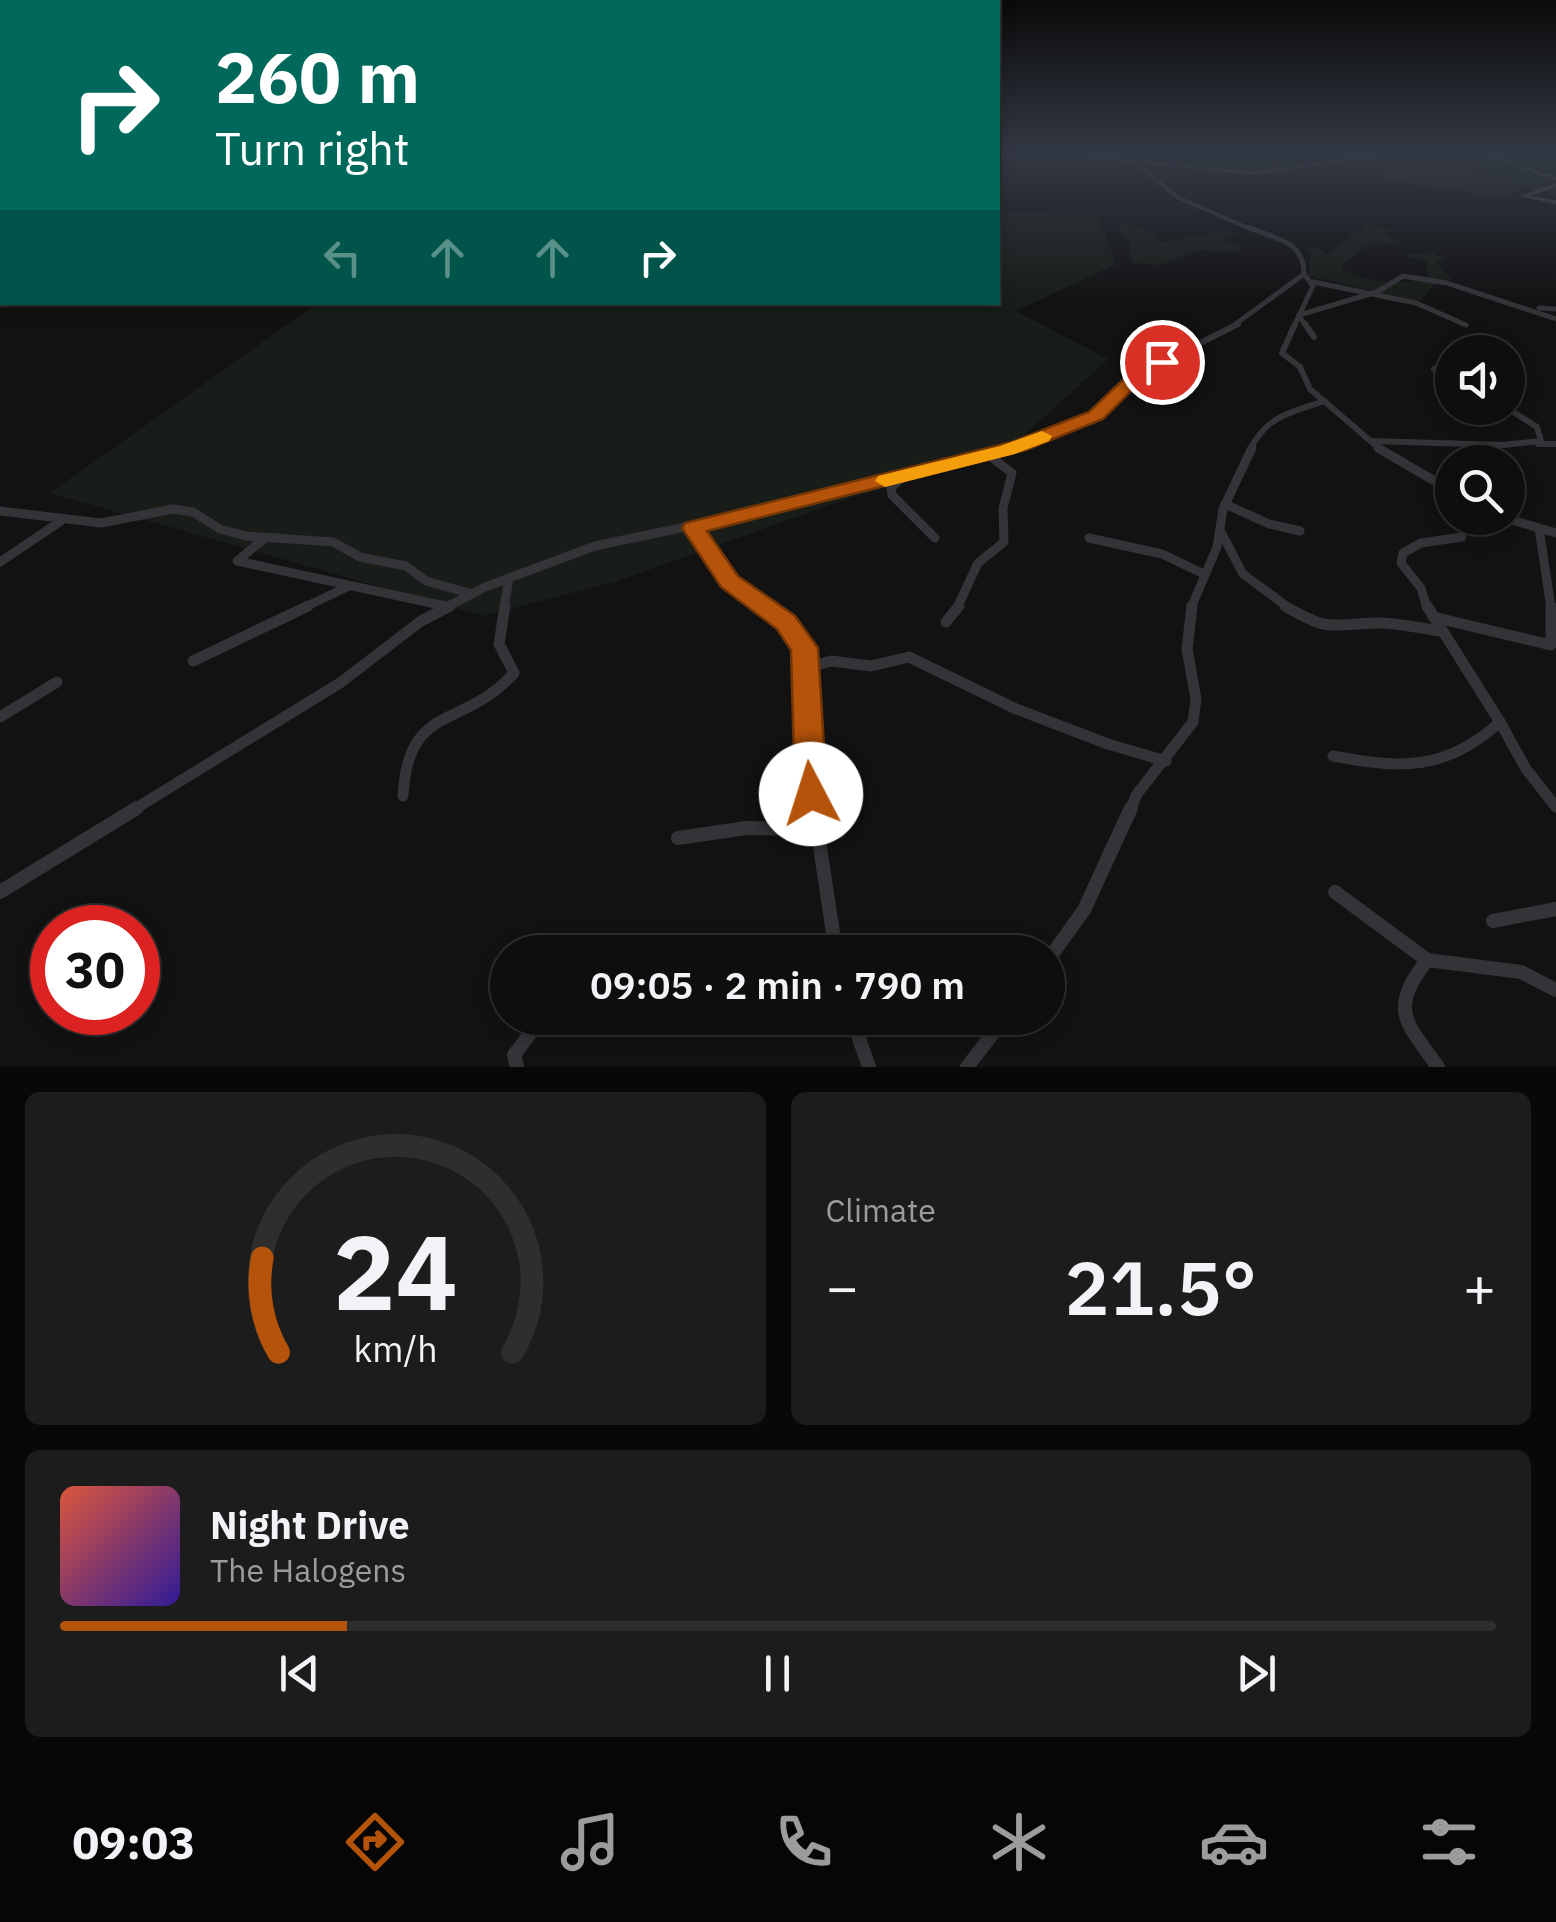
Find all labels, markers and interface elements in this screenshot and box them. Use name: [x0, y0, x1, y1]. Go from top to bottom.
text: 260 m: [215, 31, 420, 122]
icon: right: [50, 40, 180, 170]
text: Turn right: [215, 119, 410, 177]
icon: left: [315, 230, 370, 285]
icon: ahead: [420, 230, 475, 285]
icon: ahead: [525, 230, 580, 285]
icon: right: [630, 230, 685, 285]
pin: [1120, 320, 1205, 405]
icon: arrive: [1135, 335, 1190, 390]
map controls: [1435, 335, 1525, 535]
button: sound: [1435, 335, 1525, 425]
button: search: [1435, 445, 1525, 535]
position arrow: [759, 742, 863, 846]
speed limit sign: 30: [30, 905, 160, 1035]
text: 09:05 · 2 min · 790 m: [590, 960, 965, 1009]
text: Climate: [826, 1189, 936, 1231]
text: 24: [333, 1203, 458, 1339]
text: 21.5°: [1064, 1238, 1257, 1336]
text: −: [826, 1251, 859, 1322]
text: +: [1463, 1251, 1496, 1322]
text: km/h: [353, 1325, 437, 1372]
text: Night Drive: [210, 1500, 410, 1549]
text: The Halogens: [210, 1549, 406, 1591]
icon: previous: [272, 1646, 327, 1701]
icon: pause: [750, 1646, 805, 1701]
icon: next: [1229, 1646, 1284, 1701]
icon: directions: [340, 1807, 410, 1877]
icon: music: [555, 1807, 625, 1877]
icon: phone: [769, 1807, 839, 1877]
icon: climate: [984, 1807, 1054, 1877]
icon: car: [1199, 1807, 1269, 1877]
icon: filters: [1414, 1807, 1484, 1877]
text: 09:03: [72, 1813, 195, 1871]

